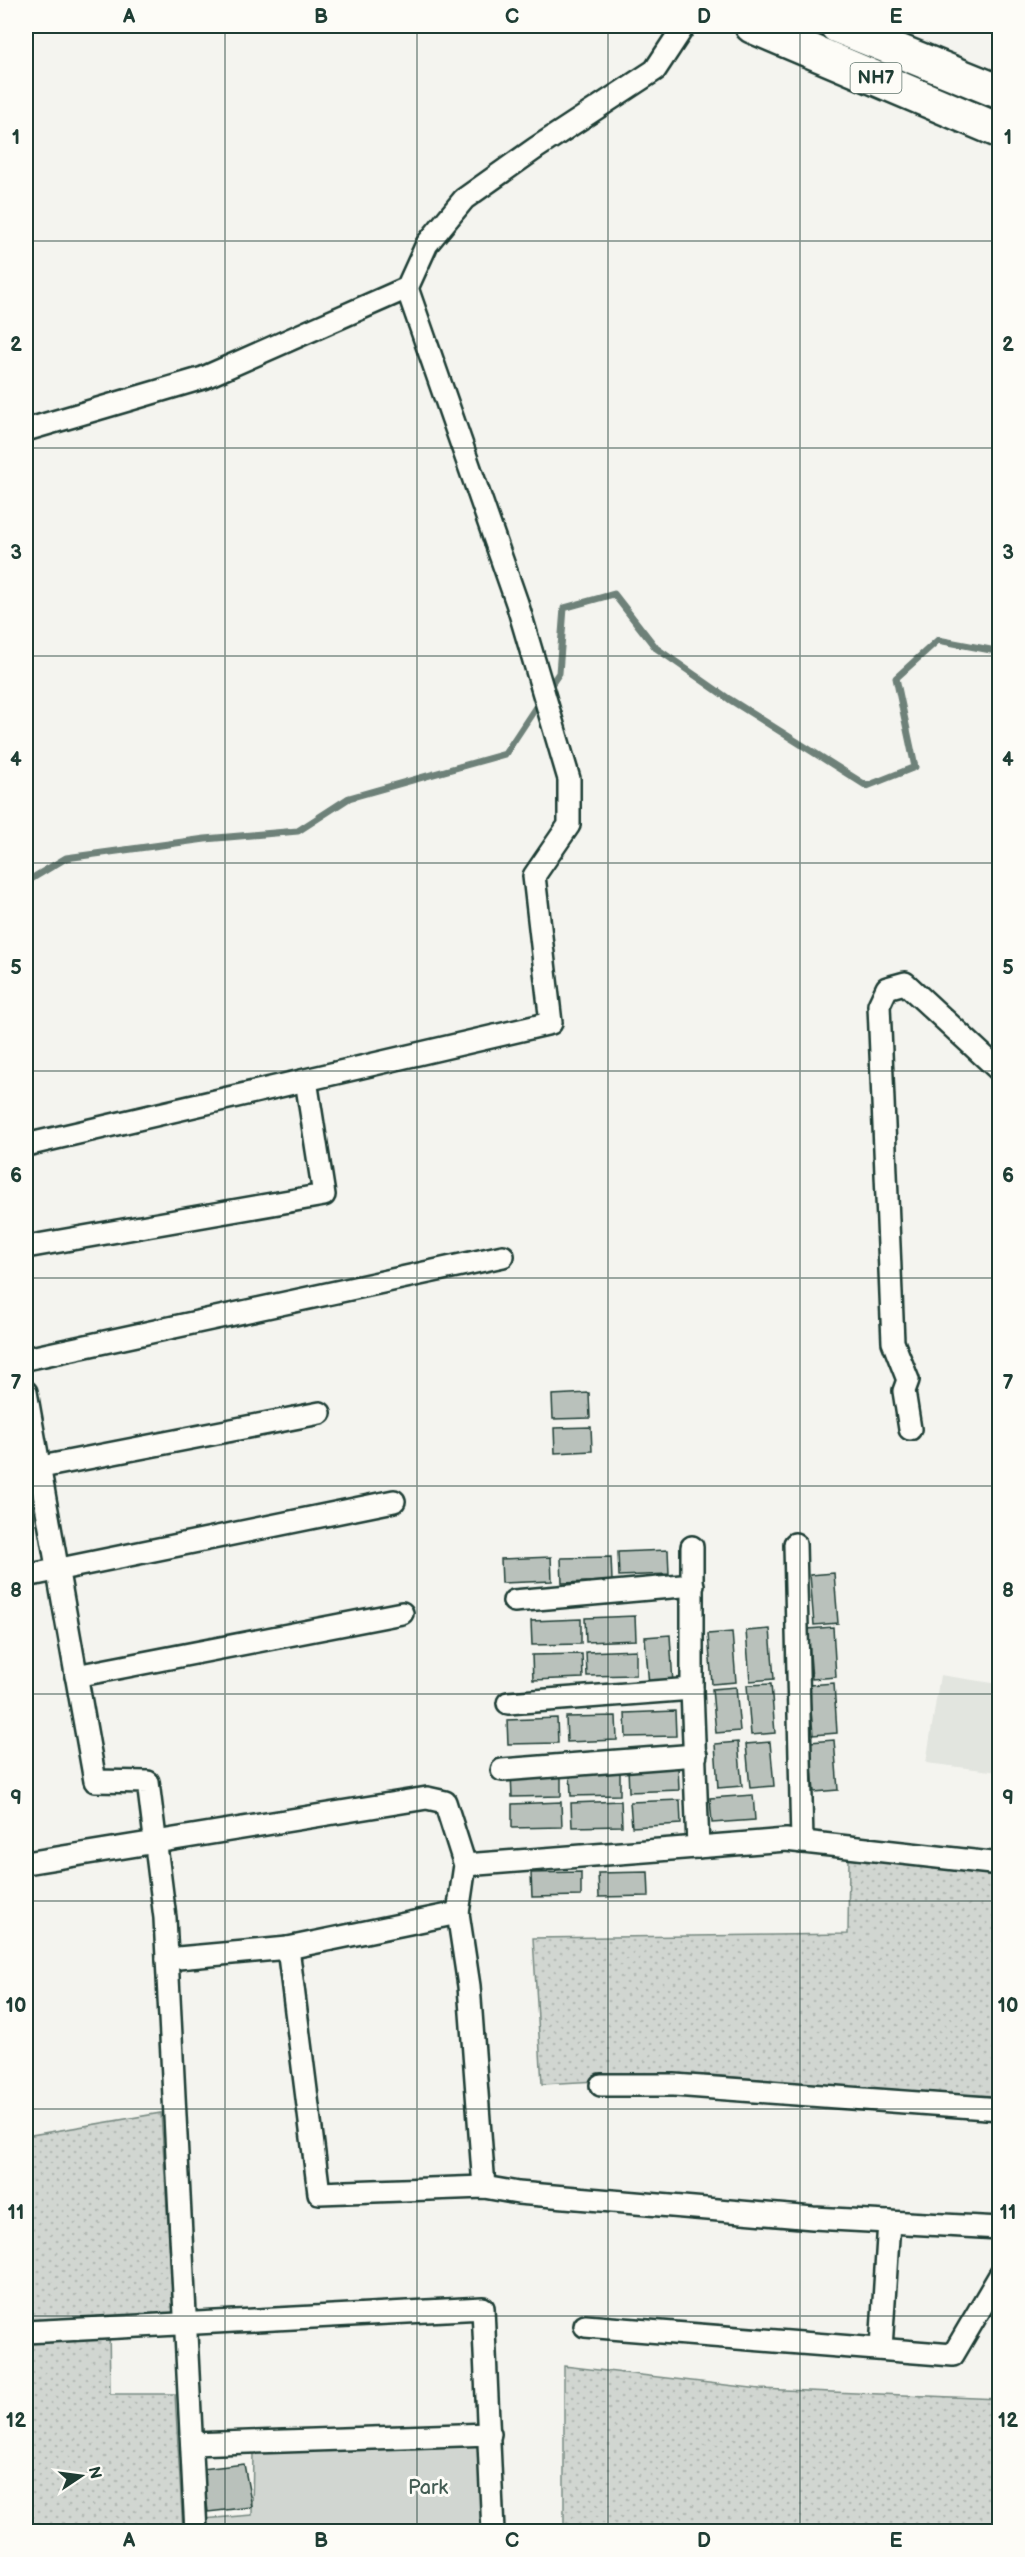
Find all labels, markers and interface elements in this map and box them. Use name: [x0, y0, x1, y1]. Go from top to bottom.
text: A: [122, 5, 136, 29]
text: B: [314, 5, 328, 29]
text: C: [505, 5, 519, 29]
text: D: [697, 5, 711, 29]
text: E: [890, 5, 903, 29]
road number: NH7: [850, 63, 902, 93]
text: 1: [12, 126, 20, 150]
text: 1: [1004, 126, 1012, 150]
text: 2: [10, 333, 22, 357]
text: 2: [1002, 333, 1014, 357]
text: 3: [10, 541, 22, 565]
text: 3: [1002, 541, 1014, 565]
text: 4: [10, 748, 22, 772]
text: 4: [1002, 748, 1014, 772]
text: 5: [10, 956, 22, 980]
text: 5: [1002, 956, 1014, 980]
text: 6: [10, 1164, 22, 1188]
text: 6: [1002, 1164, 1014, 1188]
text: 7: [10, 1371, 22, 1395]
text: 7: [1002, 1371, 1014, 1395]
text: 8: [10, 1579, 22, 1603]
text: 8: [1002, 1579, 1014, 1603]
text: 9: [10, 1786, 22, 1810]
text: 9: [1002, 1786, 1014, 1810]
text: 10: [6, 1994, 26, 2018]
text: 10: [998, 1994, 1018, 2018]
text: 11: [8, 2201, 24, 2225]
text: 11: [1000, 2201, 1016, 2225]
text: 12: [6, 2409, 26, 2433]
text: 12: [998, 2409, 1018, 2433]
north arrow: [51, 2446, 111, 2506]
text: N: [84, 2465, 105, 2481]
park label: Park: [408, 2476, 448, 2500]
text: A: [122, 2529, 136, 2553]
text: B: [314, 2529, 328, 2553]
text: C: [505, 2529, 519, 2553]
text: D: [697, 2529, 711, 2553]
text: E: [890, 2529, 903, 2553]

